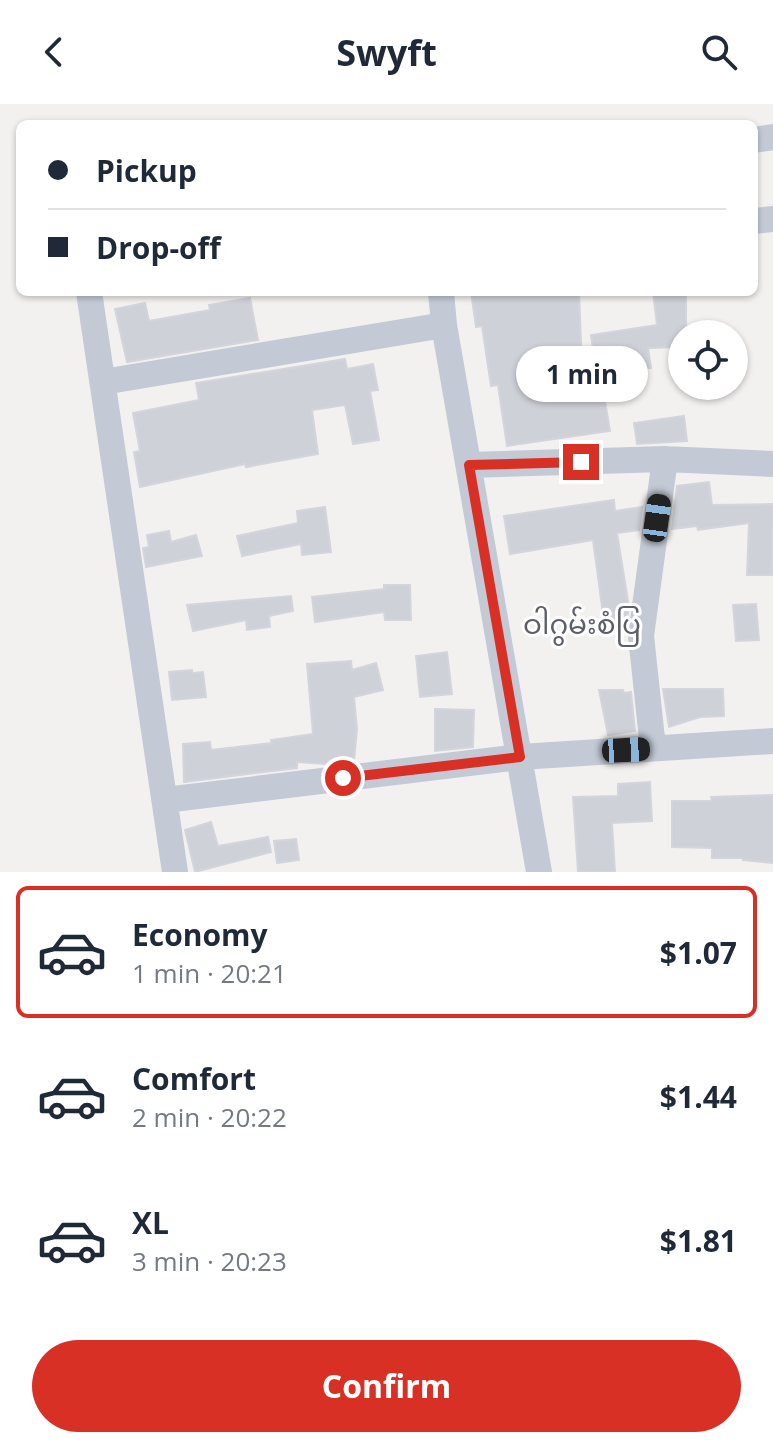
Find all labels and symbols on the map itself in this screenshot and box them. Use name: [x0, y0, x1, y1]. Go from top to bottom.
callout: 1 min: [515, 346, 647, 402]
route end: [563, 444, 599, 480]
car: [642, 493, 672, 543]
district label: ဝါဂွမ်းစံပြ: [523, 604, 641, 647]
car: [601, 737, 651, 763]
route start: [325, 760, 361, 796]

